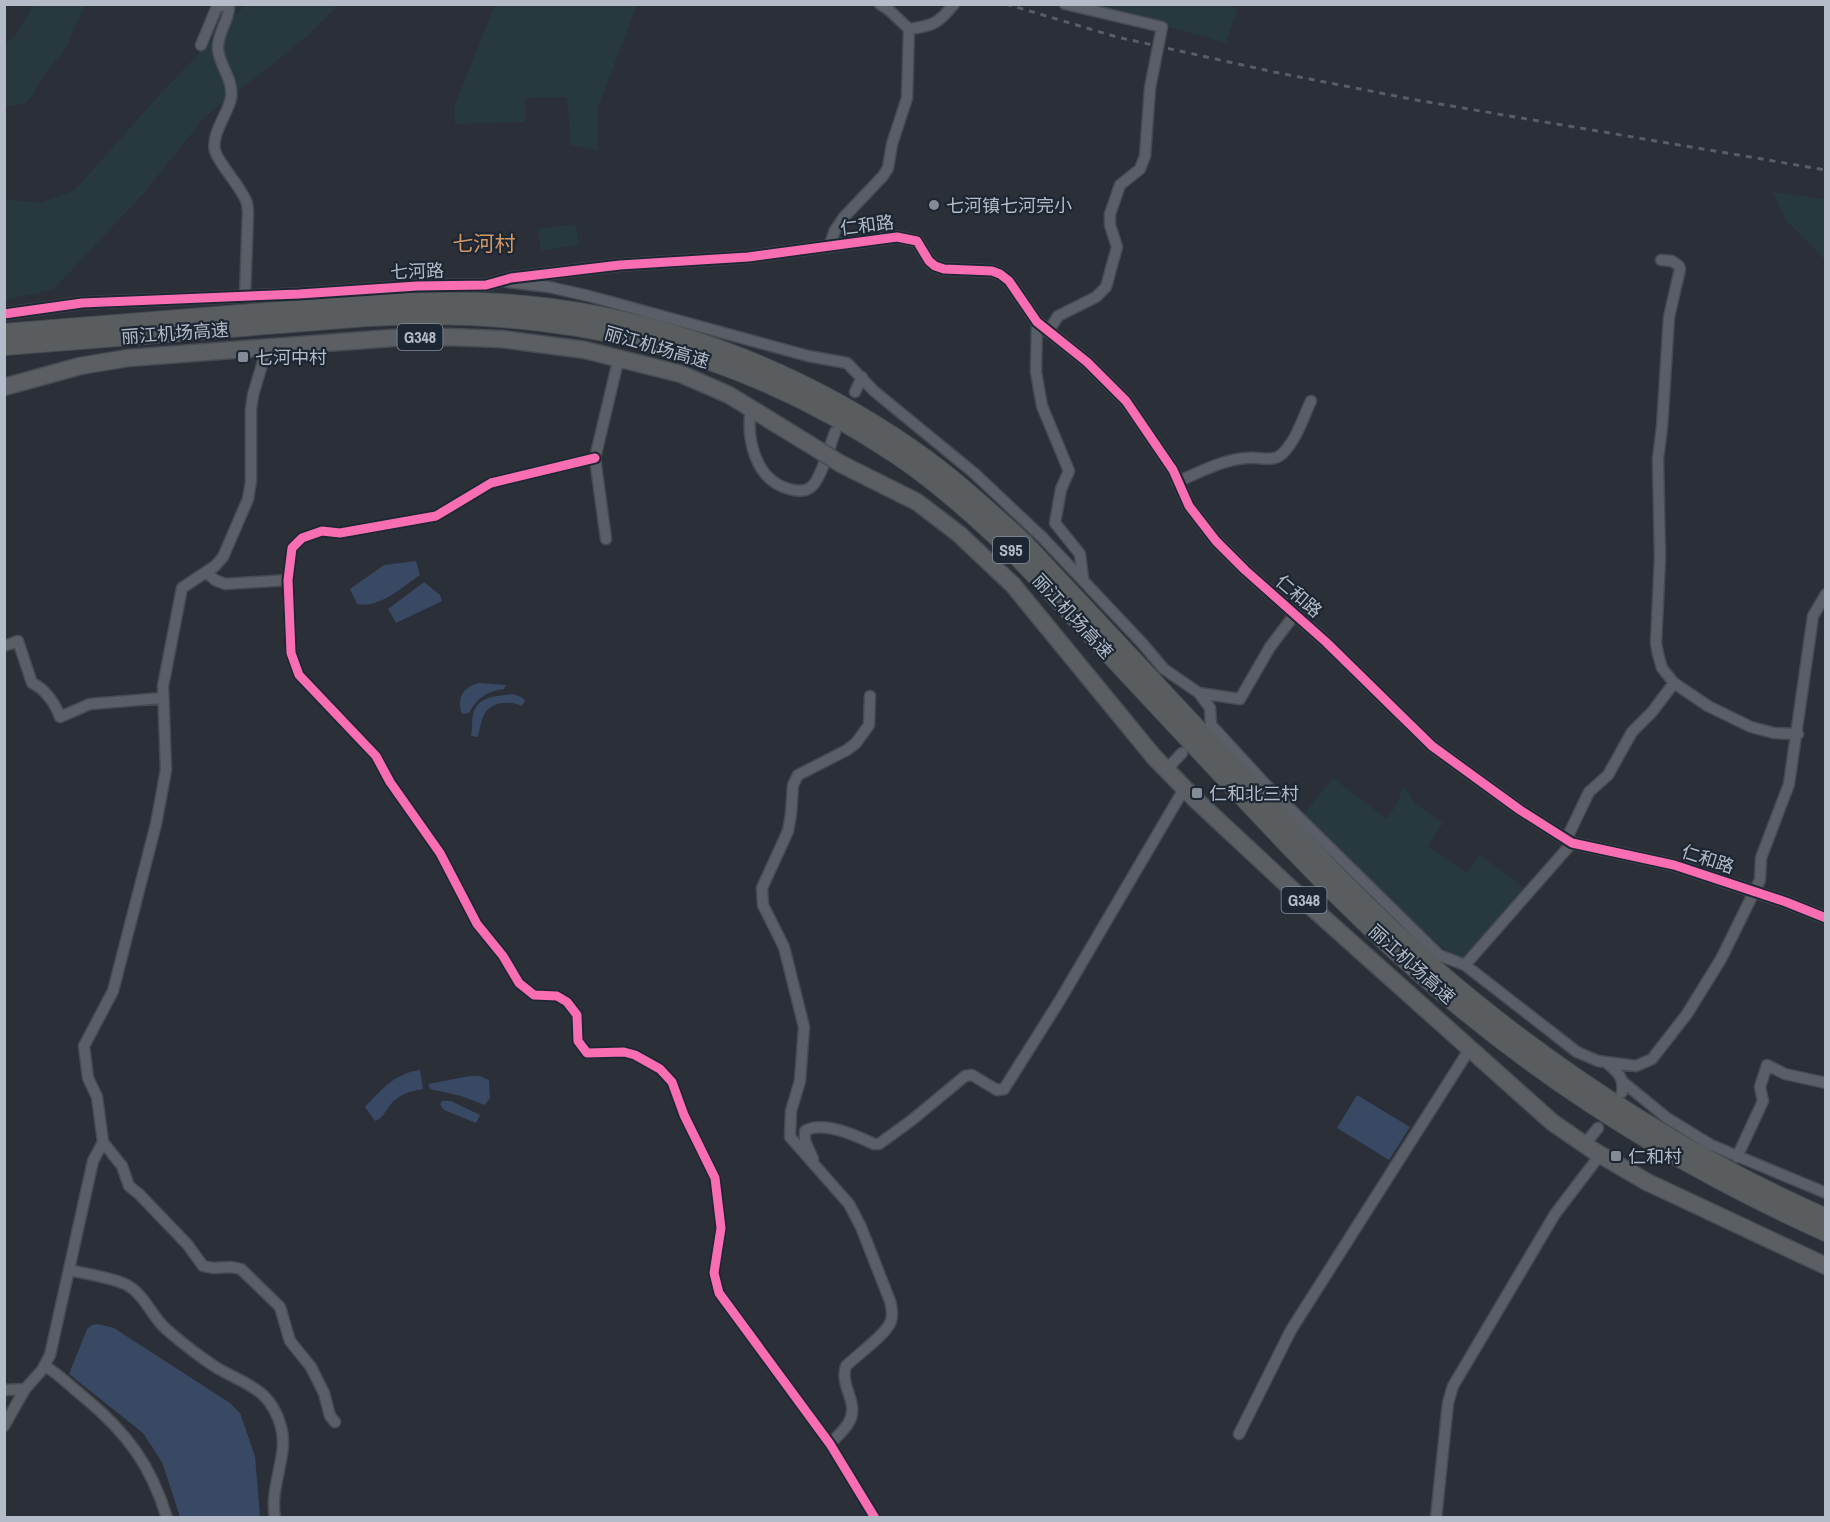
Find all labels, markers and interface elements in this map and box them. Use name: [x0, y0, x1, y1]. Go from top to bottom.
place label: 七河镇七河完小: [946, 193, 1072, 218]
marker: 七河镇七河完小: [927, 198, 941, 212]
street label: 仁和路: [839, 209, 895, 241]
district label: 七河村: [453, 229, 516, 258]
street label: 七河路: [390, 258, 444, 284]
street label: 丽江机场高速: [120, 317, 230, 349]
street label: 丽江机场高速: [602, 320, 712, 374]
road number: G348: [398, 324, 442, 350]
place label: 七河中村: [255, 345, 327, 370]
marker: 七河中村: [236, 350, 250, 364]
road number: S95: [993, 537, 1029, 563]
street label: 丽江机场高速: [1027, 568, 1119, 664]
street label: 仁和路: [1270, 569, 1328, 623]
place label: 仁和北三村: [1209, 781, 1299, 806]
marker: 仁和北三村: [1190, 786, 1204, 800]
street label: 仁和路: [1678, 839, 1738, 879]
road number: G348: [1282, 887, 1326, 913]
street label: 丽江机场高速: [1364, 919, 1460, 1009]
place label: 仁和村: [1628, 1144, 1682, 1169]
marker: 仁和村: [1609, 1149, 1623, 1163]

